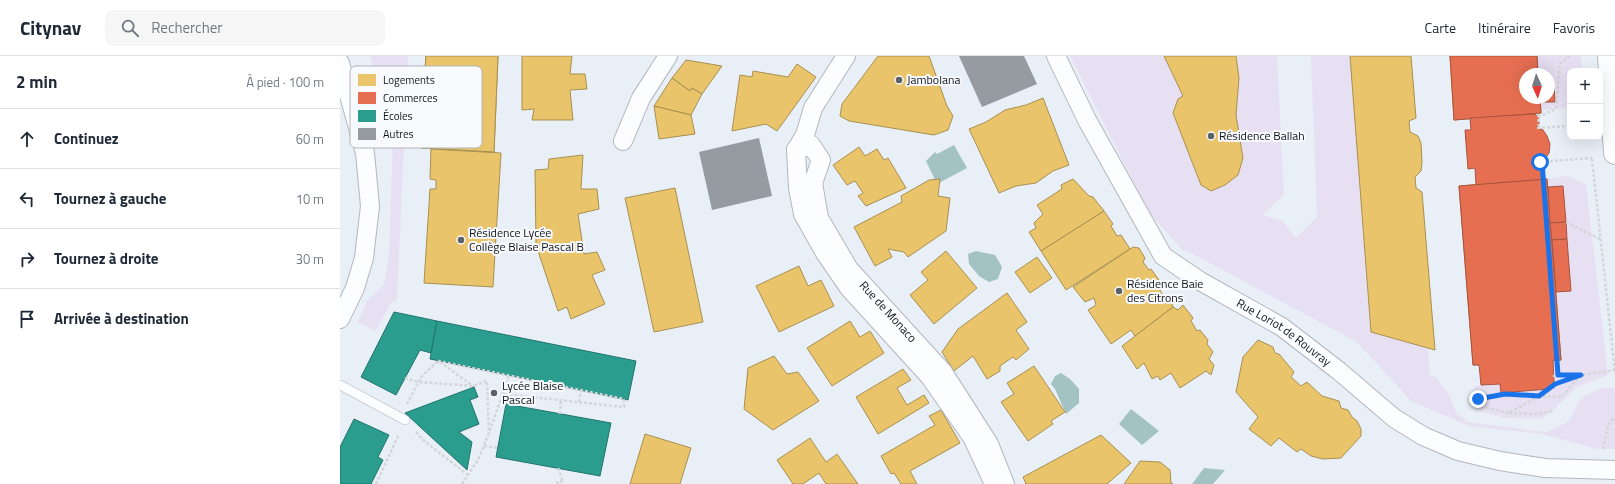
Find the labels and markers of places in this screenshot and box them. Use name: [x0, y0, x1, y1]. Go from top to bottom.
place label: Jambolana: [907, 70, 960, 89]
marker: Jambolana: [894, 75, 904, 85]
place label: Résidence Ballah: [1219, 126, 1305, 145]
marker: Résidence Ballah: [1206, 131, 1216, 141]
place label: Résidence Lycée Collège Blaise Pascal B: [469, 223, 584, 256]
marker: Résidence Lycée Collège Blaise Pascal B: [456, 235, 466, 245]
place label: Résidence Baie des Citrons: [1127, 274, 1203, 307]
marker: Résidence Baie des Citrons: [1114, 286, 1124, 296]
place label: Lycée Blaise Pascal: [502, 376, 563, 409]
marker: Lycée Blaise Pascal: [489, 388, 499, 398]

